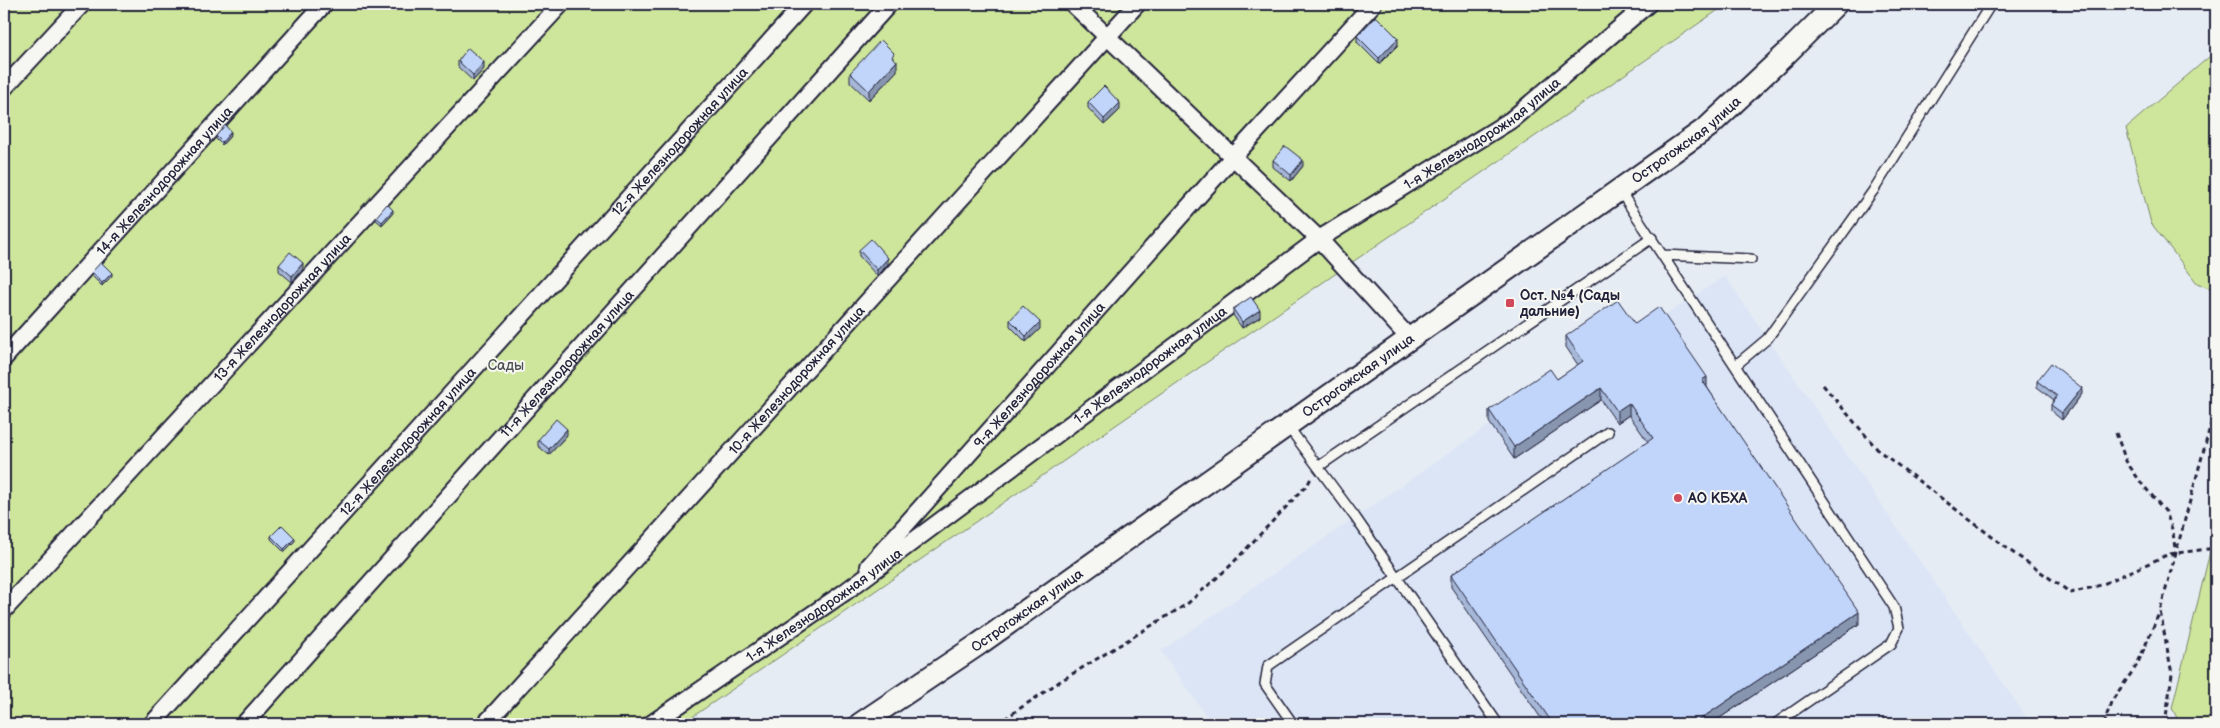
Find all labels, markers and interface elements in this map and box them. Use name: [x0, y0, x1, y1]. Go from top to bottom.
street label: 12-я Железнодорожная улица: [608, 63, 752, 219]
street label: 1-я Железнодорожная улица: [1400, 73, 1564, 193]
street label: Острогожская улица: [1628, 92, 1745, 187]
street label: 14-я Железнодорожная улица: [93, 102, 237, 259]
street label: 13-я Железнодорожная улица: [210, 229, 355, 385]
street label: 11-я Железнодорожная улица: [497, 286, 638, 441]
place label: Ост. №4 (Сады дальние): [1519, 287, 1620, 320]
marker: Ост. №4 (Сады дальние): [1504, 297, 1516, 309]
street label: 9-я Железнодорожная улица: [970, 298, 1109, 451]
street label: 10-я Железнодорожная улица: [725, 302, 869, 458]
street label: 1-я Железнодорожная улица: [1070, 302, 1231, 427]
street label: Острогожская улица: [1299, 329, 1418, 421]
park label: Сады: [488, 357, 524, 374]
street label: 12-я Железнодорожная улица: [336, 363, 480, 520]
place label: АО КБХА: [1687, 490, 1748, 507]
marker: АО КБХА: [1672, 492, 1684, 504]
street label: 1-я Железнодорожная улица: [743, 544, 906, 665]
street label: Острогожская улица: [968, 564, 1087, 655]

